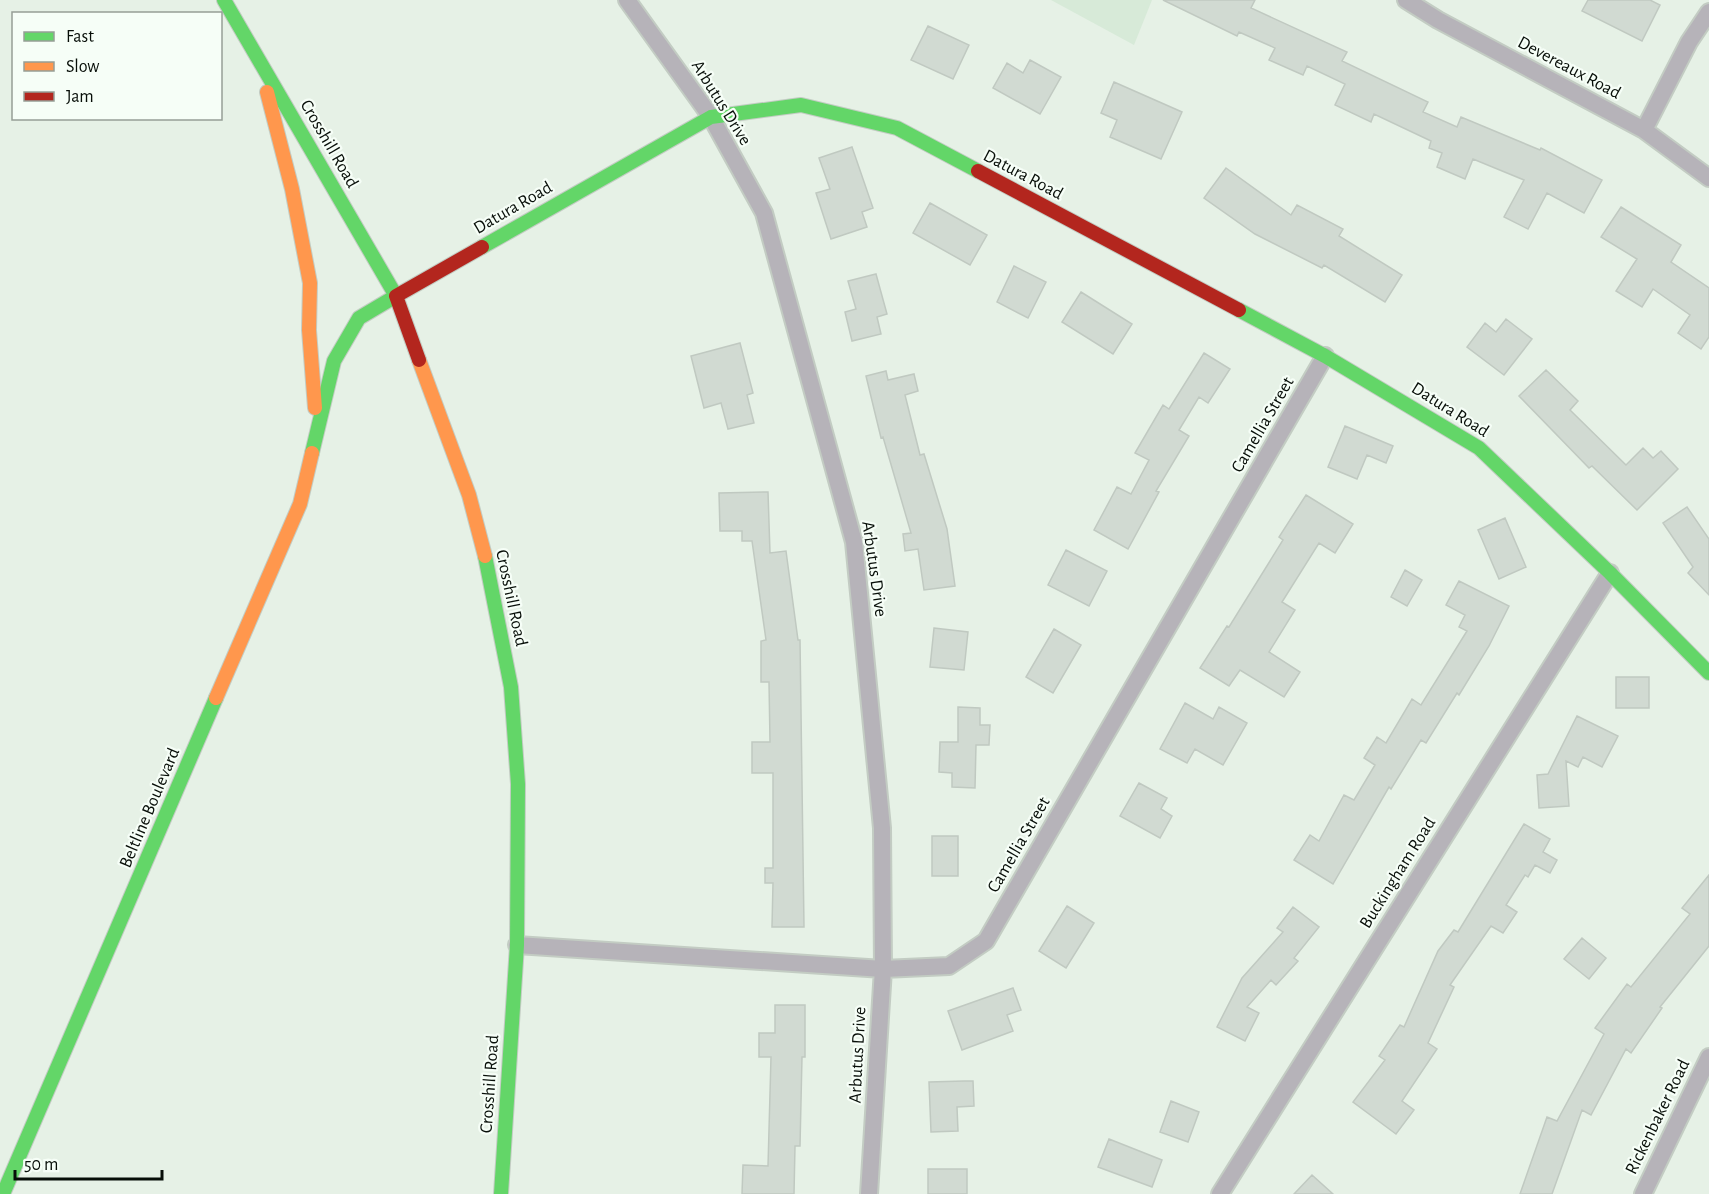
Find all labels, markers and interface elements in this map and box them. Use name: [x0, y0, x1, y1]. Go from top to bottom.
legend: [12, 12, 222, 120]
text: Fast: [66, 28, 94, 46]
street label: Devereaux Road: [1515, 33, 1623, 103]
street label: Arbutus Drive: [688, 57, 754, 149]
text: Slow: [66, 58, 99, 76]
text: Jam: [66, 88, 94, 106]
street label: Crosshill Road: [297, 97, 361, 191]
street label: Datura Road: [980, 147, 1066, 203]
street label: Datura Road: [471, 178, 555, 238]
street label: Camellia Street: [1228, 374, 1298, 476]
street label: Datura Road: [1408, 379, 1492, 441]
street label: Arbutus Drive: [858, 520, 890, 618]
street label: Crosshill Road: [492, 548, 530, 648]
street label: Beltline Boulevard: [117, 745, 183, 871]
street label: Camellia Street: [984, 794, 1054, 896]
street label: Buckingham Road: [1357, 814, 1439, 932]
street label: Arbutus Drive: [846, 1006, 870, 1104]
street label: Crosshill Road: [478, 1034, 502, 1134]
street label: Rickenbaker Road: [1622, 1057, 1694, 1177]
scale bar: [15, 1143, 162, 1181]
text: 50 m: [24, 1156, 58, 1174]

